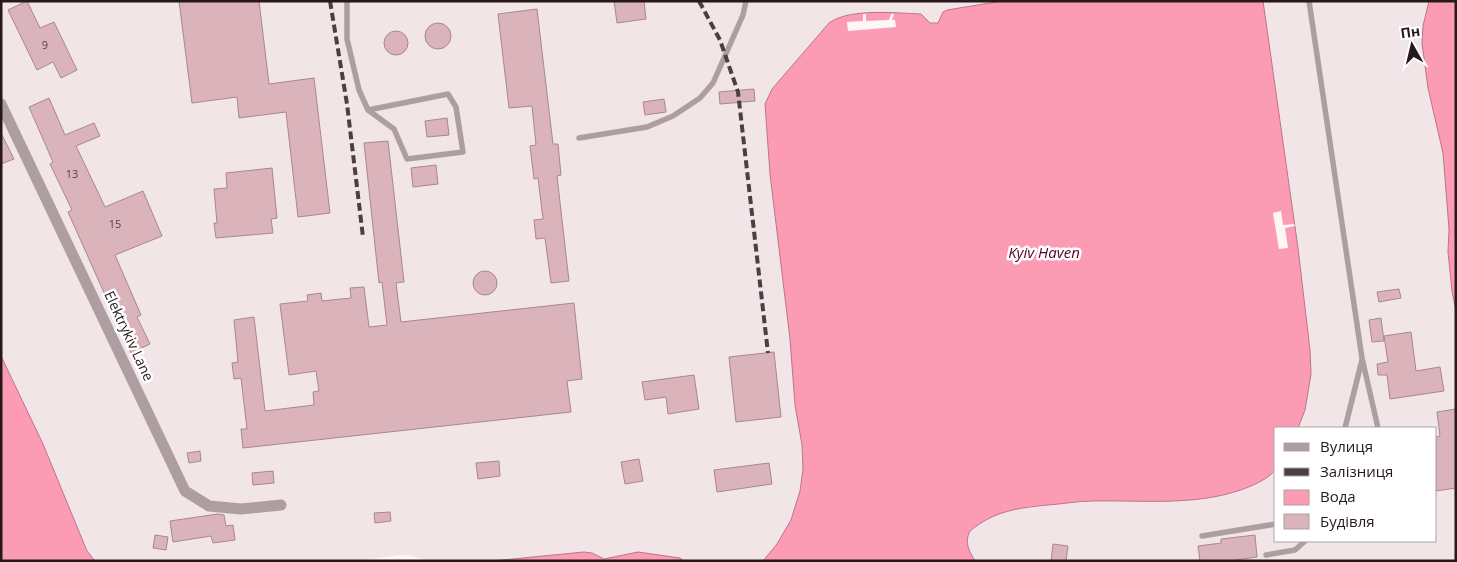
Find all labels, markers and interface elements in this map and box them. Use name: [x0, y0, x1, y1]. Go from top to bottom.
north arrow: [1387, 20, 1437, 70]
text: Пн: [1399, 21, 1421, 42]
house number: 9: [42, 37, 48, 52]
house number: 13: [66, 166, 78, 181]
house number: 15: [109, 216, 121, 231]
water label: Kyiv Haven: [1008, 242, 1080, 262]
street label: Elektrykiv Lane: [100, 288, 159, 384]
legend: [1274, 427, 1437, 542]
text: Вулиця: [1320, 436, 1373, 456]
text: Залізниця: [1320, 461, 1393, 481]
text: Вода: [1320, 486, 1356, 506]
text: Будівля: [1320, 511, 1375, 531]

